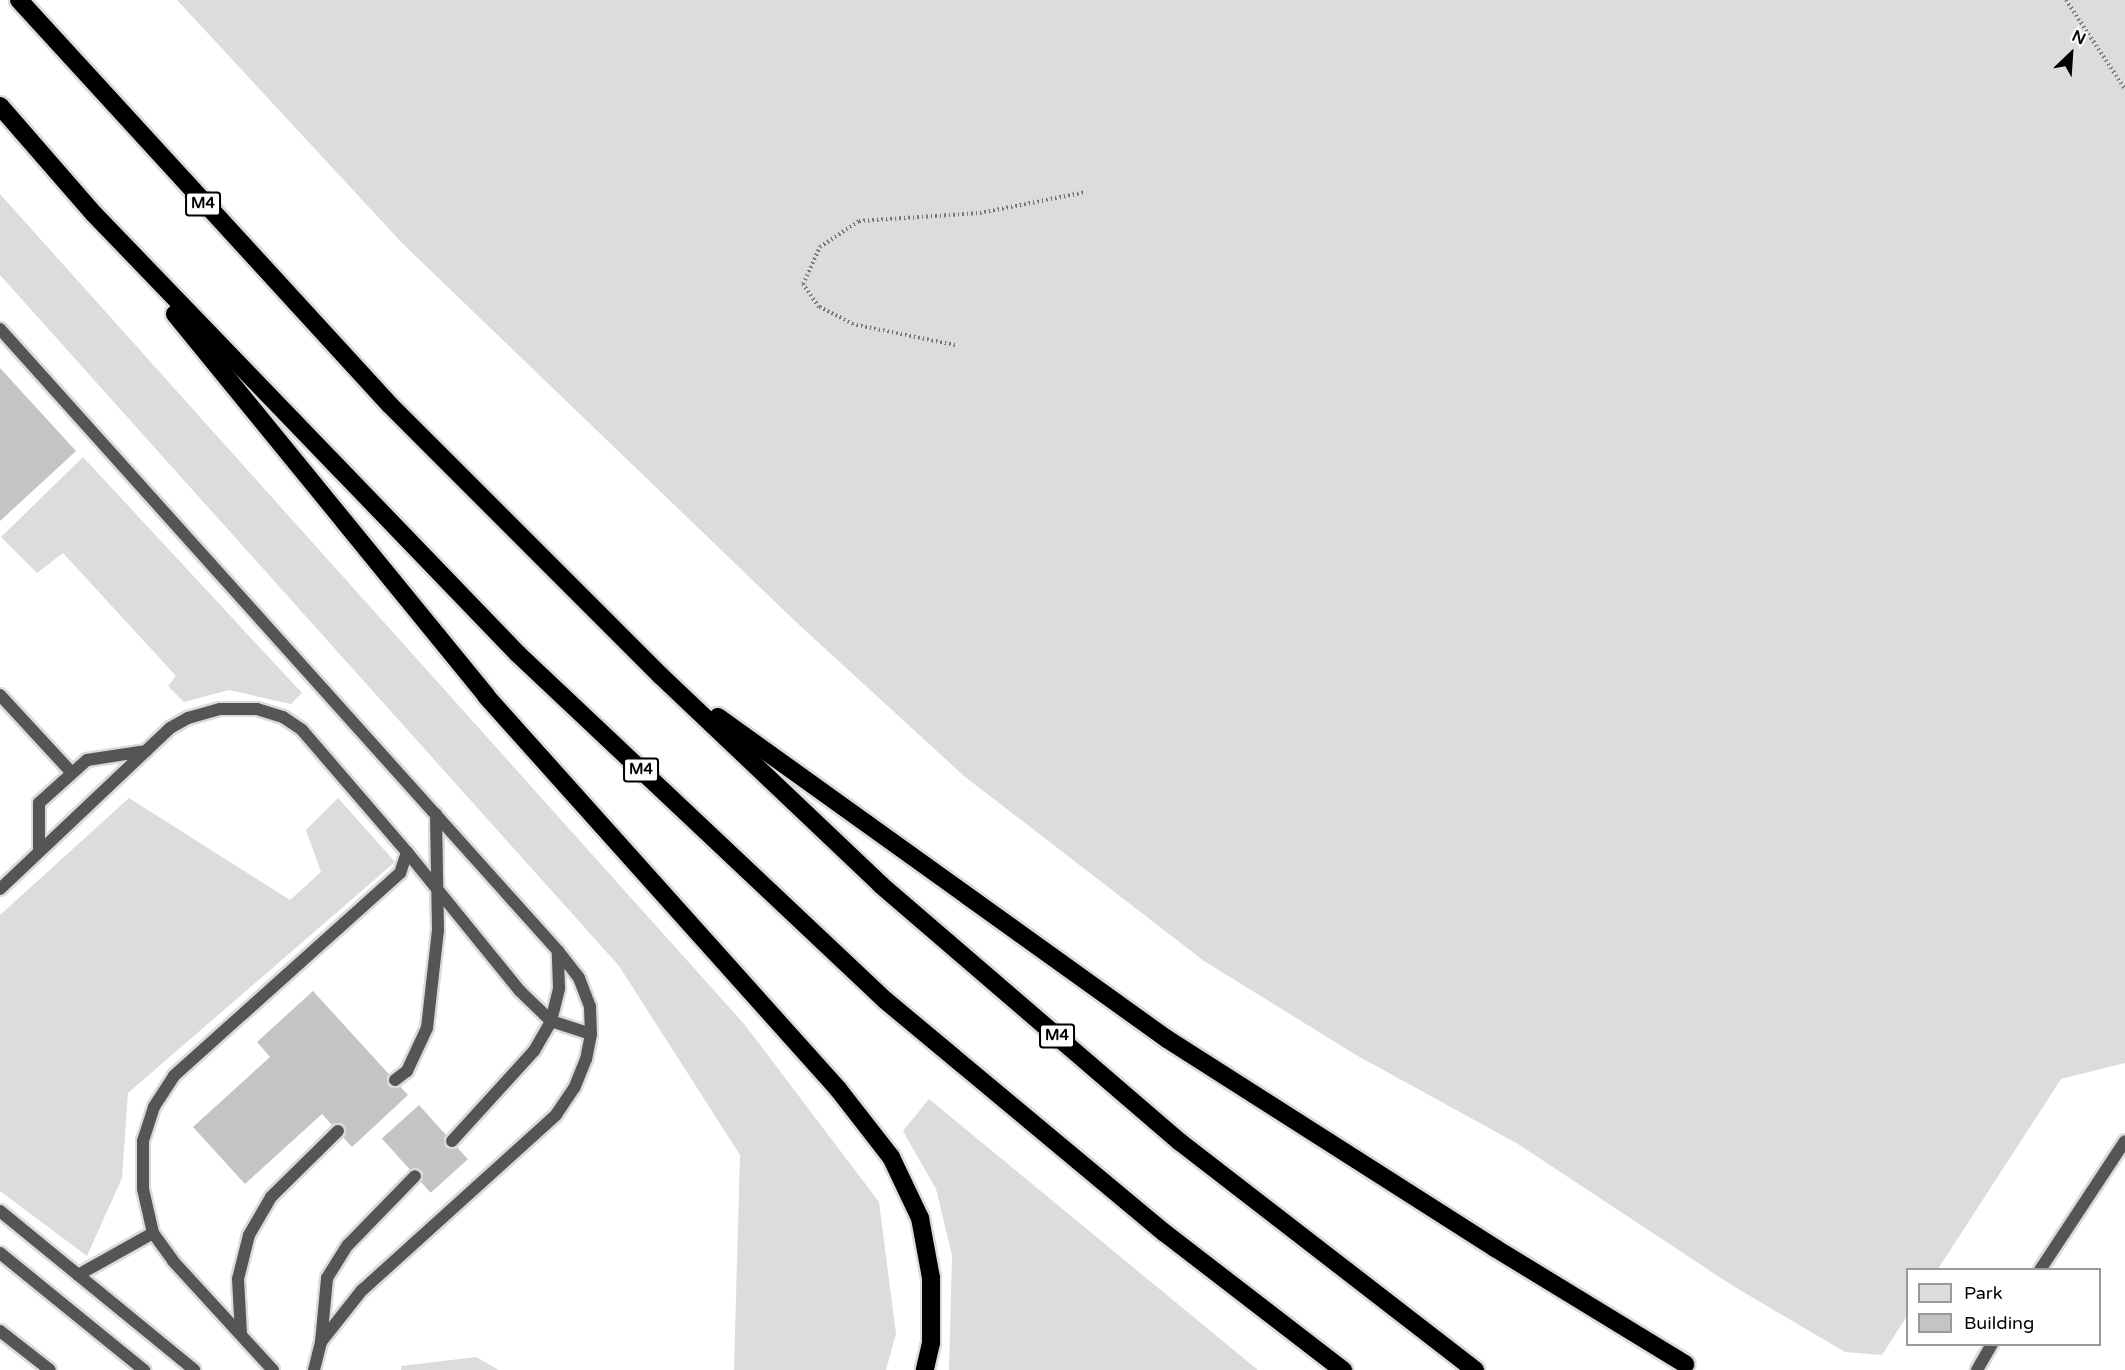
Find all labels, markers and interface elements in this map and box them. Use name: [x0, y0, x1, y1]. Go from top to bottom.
north arrow: [2041, 24, 2101, 84]
text: N: [2069, 26, 2089, 49]
road number: M4: [185, 192, 221, 216]
road number: M4: [623, 758, 659, 782]
road number: M4: [1039, 1024, 1075, 1048]
legend: [1906, 1268, 2101, 1346]
text: Park: [1964, 1282, 2002, 1304]
text: Building: [1964, 1312, 2034, 1334]

